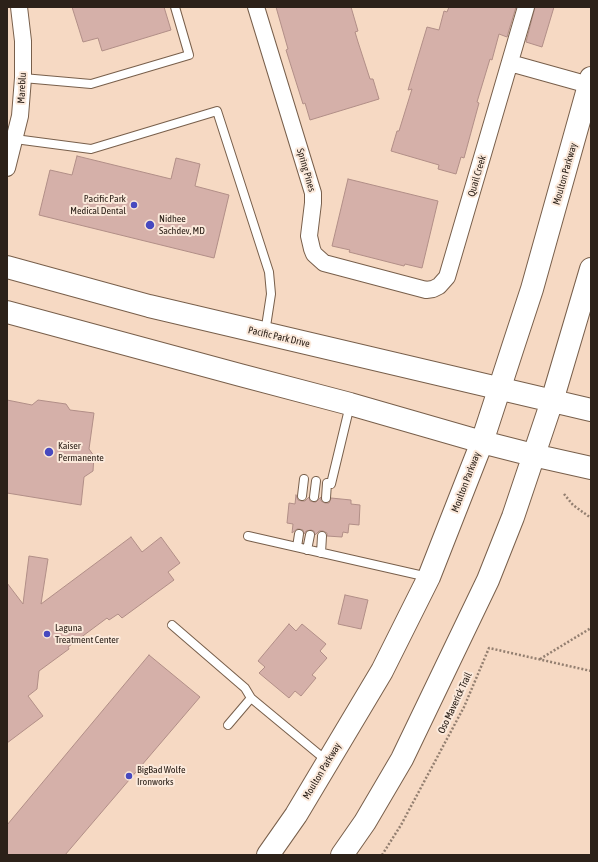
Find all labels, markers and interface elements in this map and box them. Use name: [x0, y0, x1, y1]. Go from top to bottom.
street label: Mareblu: [15, 72, 29, 104]
street label: Moulton Parkway: [550, 142, 580, 206]
street label: Spring Pines: [294, 147, 318, 193]
street label: Quail Creek: [465, 154, 489, 198]
place label: Pacific Park Medical Dental: [70, 193, 126, 216]
marker: Pacific Park Medical Dental: [129, 200, 139, 210]
place label: Nidhee Sachdev, MD: [159, 213, 205, 236]
marker: Nidhee Sachdev, MD: [144, 219, 156, 231]
street label: Pacific Park Drive: [247, 324, 311, 350]
place label: Kaiser Permanente: [58, 440, 104, 464]
marker: Kaiser Permanente: [43, 446, 55, 458]
street label: Moulton Parkway: [449, 450, 483, 514]
place label: Laguna Treatment Center: [55, 622, 119, 646]
marker: Laguna Treatment Center: [42, 629, 52, 639]
street label: Oso Maverick Trail: [436, 670, 474, 736]
street label: Moulton Parkway: [300, 741, 344, 801]
place label: BigBad Wolfe Ironworks: [137, 764, 185, 788]
marker: BigBad Wolfe Ironworks: [124, 771, 134, 781]

